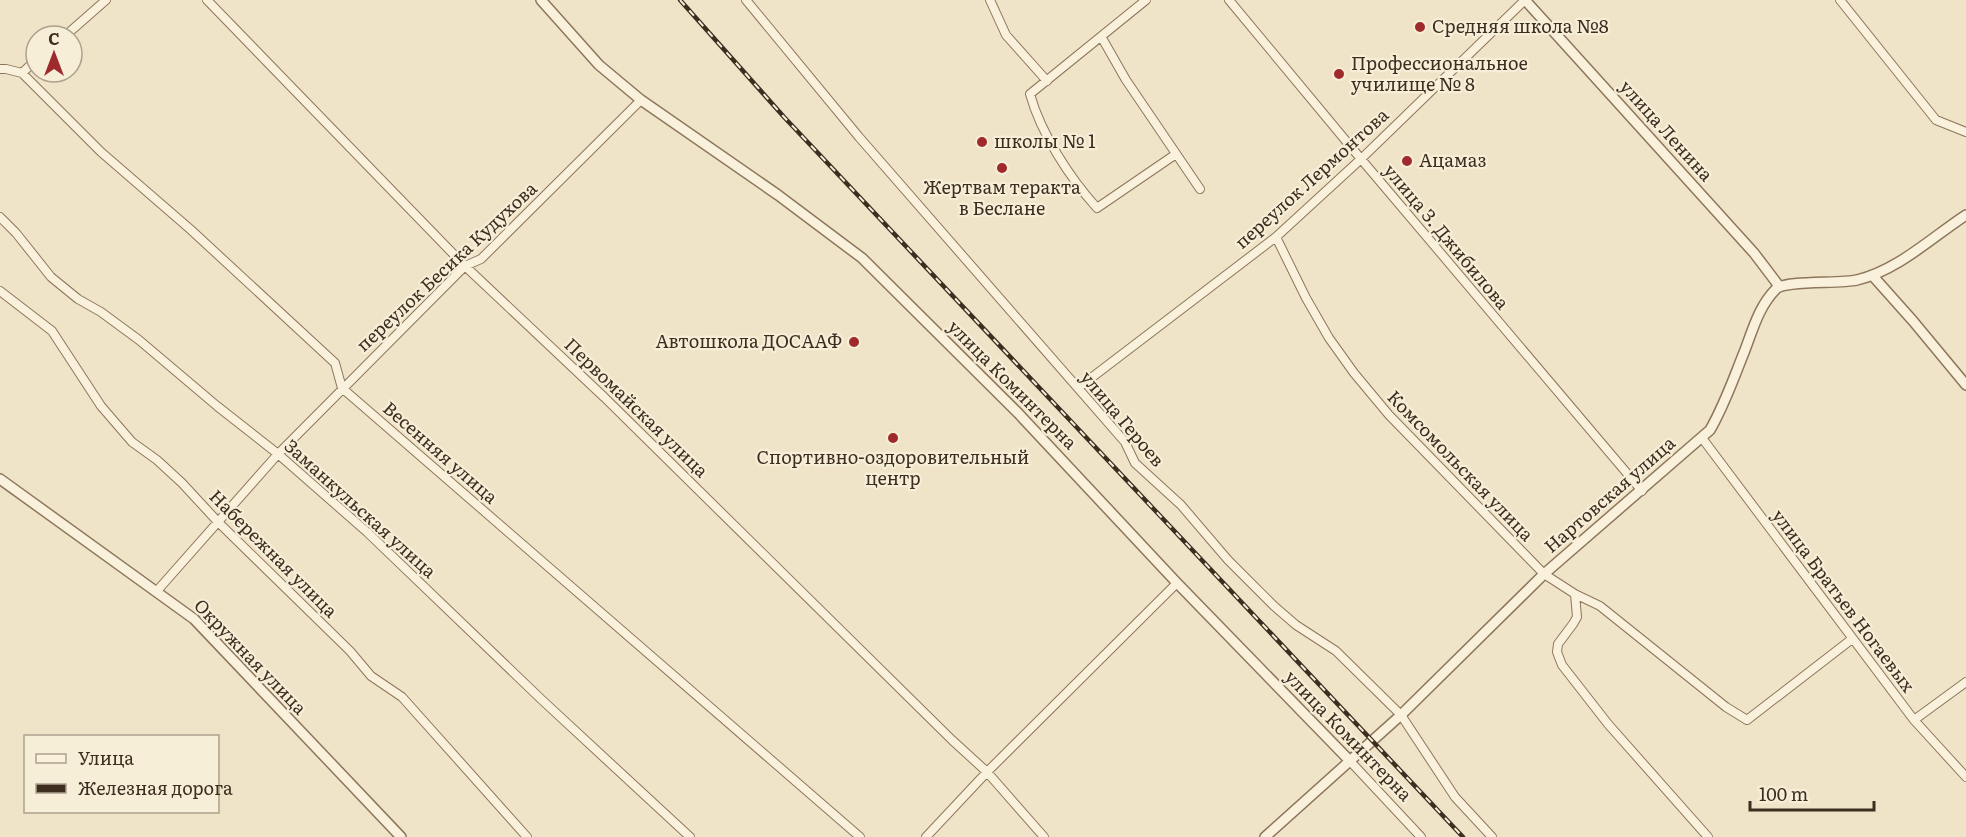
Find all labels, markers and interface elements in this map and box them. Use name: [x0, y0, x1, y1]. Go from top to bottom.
place label: Средняя школа №8: [1432, 12, 1609, 39]
marker: Средняя школа №8: [1413, 20, 1427, 34]
north arrow: [24, 24, 84, 84]
text: С: [48, 26, 60, 50]
place label: Профессиональное училище № 8: [1351, 49, 1528, 97]
marker: Профессиональное училище № 8: [1332, 67, 1346, 81]
street label: улица Ленина: [1614, 73, 1720, 187]
street label: переулок Лермонтова: [1228, 101, 1394, 255]
place label: школы № 1: [994, 127, 1095, 154]
marker: школы № 1: [975, 135, 989, 149]
place label: Ацамаз: [1419, 146, 1486, 173]
marker: Ацамаз: [1400, 154, 1414, 168]
street label: улица З. Джибилова: [1378, 157, 1516, 315]
marker: Жертвам теракта в Беслане: [995, 161, 1009, 175]
place label: Жертвам теракта в Беслане: [923, 173, 1081, 221]
street label: переулок Бесика Кудухова: [350, 174, 543, 357]
street label: улица Коминтерна: [942, 313, 1084, 455]
place label: Автошкола ДОСААФ: [655, 327, 842, 354]
street label: Первомайская улица: [559, 331, 715, 483]
marker: Автошкола ДОСААФ: [847, 335, 861, 349]
street label: улица Героев: [1075, 364, 1172, 472]
street label: Комсомольская улица: [1382, 383, 1541, 547]
street label: Весенняя улица: [378, 394, 505, 510]
street label: Нартовская улица: [1537, 429, 1681, 559]
marker: Спортивно-оздоровительный центр: [886, 431, 900, 445]
street label: Заманкульская улица: [279, 432, 443, 584]
place label: Спортивно-оздоровительный центр: [757, 443, 1029, 491]
street label: Набережная улица: [204, 483, 345, 623]
street label: улица Братьев Ногаевых: [1766, 503, 1923, 698]
street label: Окружная улица: [189, 592, 314, 720]
street label: улица Коминтерна: [1279, 663, 1419, 807]
legend: [24, 735, 219, 813]
text: Улица: [78, 744, 134, 771]
text: Железная дорога: [78, 774, 233, 801]
scale bar: [1750, 774, 1874, 812]
text: 100 m: [1759, 780, 1808, 807]

